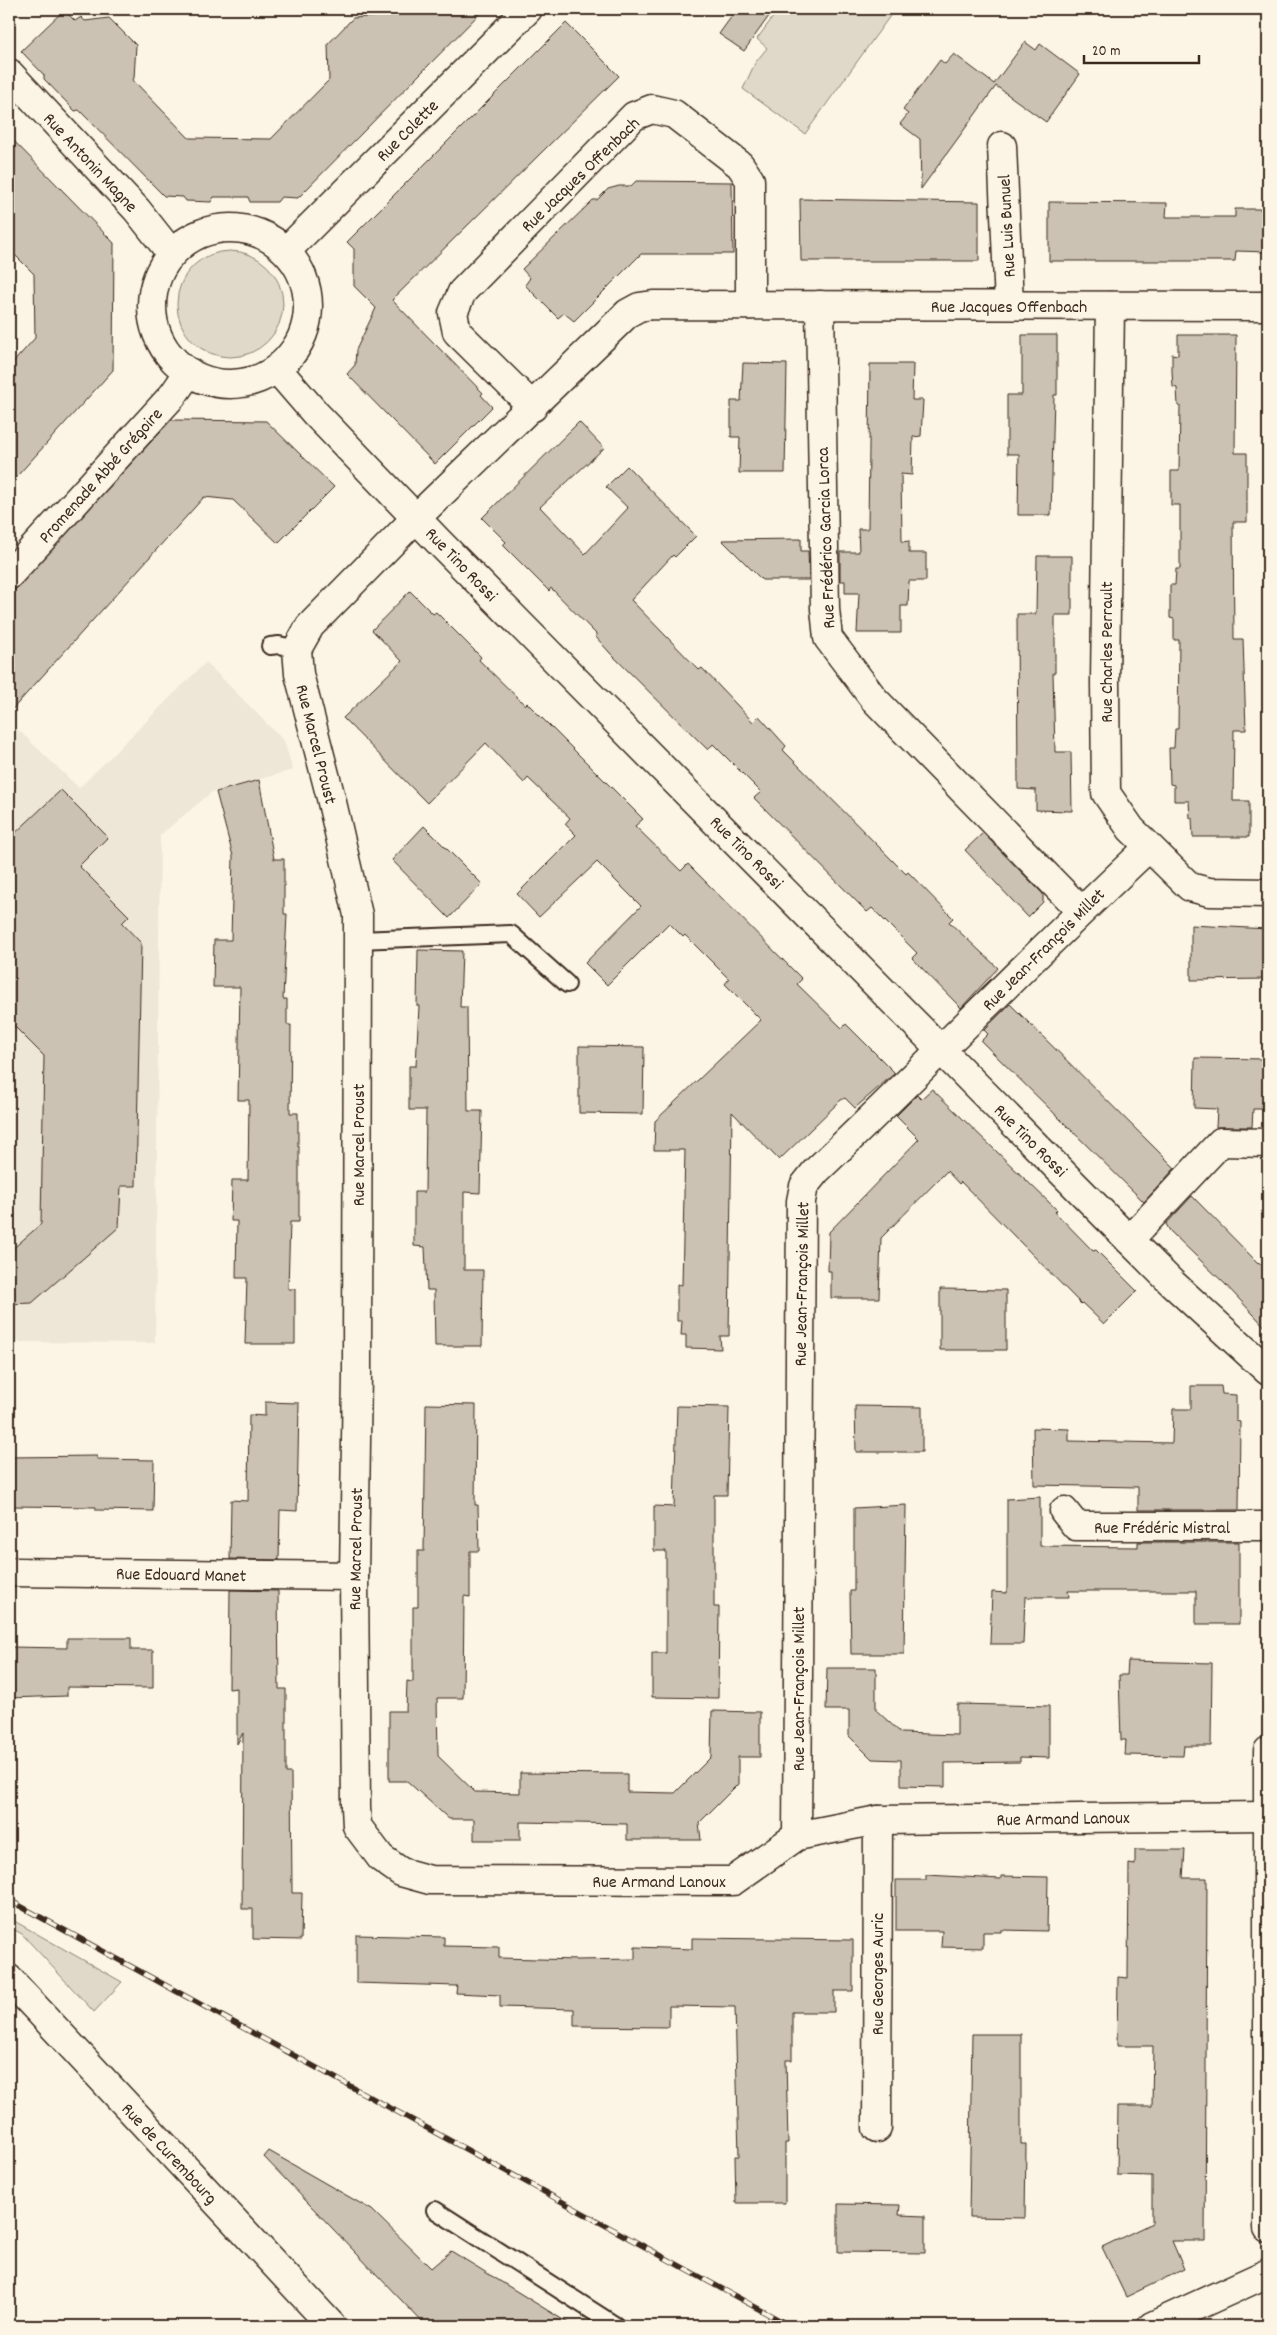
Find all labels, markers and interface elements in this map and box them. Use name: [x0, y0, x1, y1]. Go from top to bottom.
scale bar: [1084, 32, 1200, 64]
text: 20 m: [1092, 41, 1120, 63]
street label: Rue Colette: [372, 95, 446, 168]
street label: Rue Antonin Magne: [36, 108, 142, 219]
street label: Rue Jacques Offenbach: [517, 112, 647, 239]
street label: Rue Luis Bunuel: [993, 173, 1024, 278]
street label: Rue Jacques Offenbach: [931, 296, 1087, 321]
street label: Promenade Abbé Grégoire: [34, 403, 170, 550]
street label: Rue Frédérico Garcia Lorca: [812, 446, 843, 629]
street label: Rue Tino Rossi: [418, 523, 502, 608]
street label: Rue Charles Perrault: [1096, 581, 1121, 723]
street label: Rue Marcel Proust: [288, 682, 342, 807]
street label: Rue Tino Rossi: [703, 811, 788, 896]
street label: Rue Jean-François Millet: [978, 883, 1112, 1018]
street label: Rue Marcel Proust: [348, 1083, 373, 1206]
street label: Rue Tino Rossi: [987, 1099, 1072, 1184]
street label: Rue Jean-François Millet: [790, 1201, 817, 1367]
street label: Rue Marcel Proust: [344, 1487, 371, 1611]
street label: Rue Frédéric Mistral: [1094, 1517, 1231, 1542]
street label: Rue Edouard Manet: [115, 1563, 247, 1590]
street label: Rue Jean-François Millet: [788, 1606, 813, 1771]
street label: Rue Armand Lanoux: [996, 1807, 1130, 1834]
street label: Rue Armand Lanoux: [592, 1871, 726, 1896]
street label: Rue Georges Auric: [867, 1913, 892, 2035]
street label: Rue de Curembourg: [114, 2098, 222, 2211]

